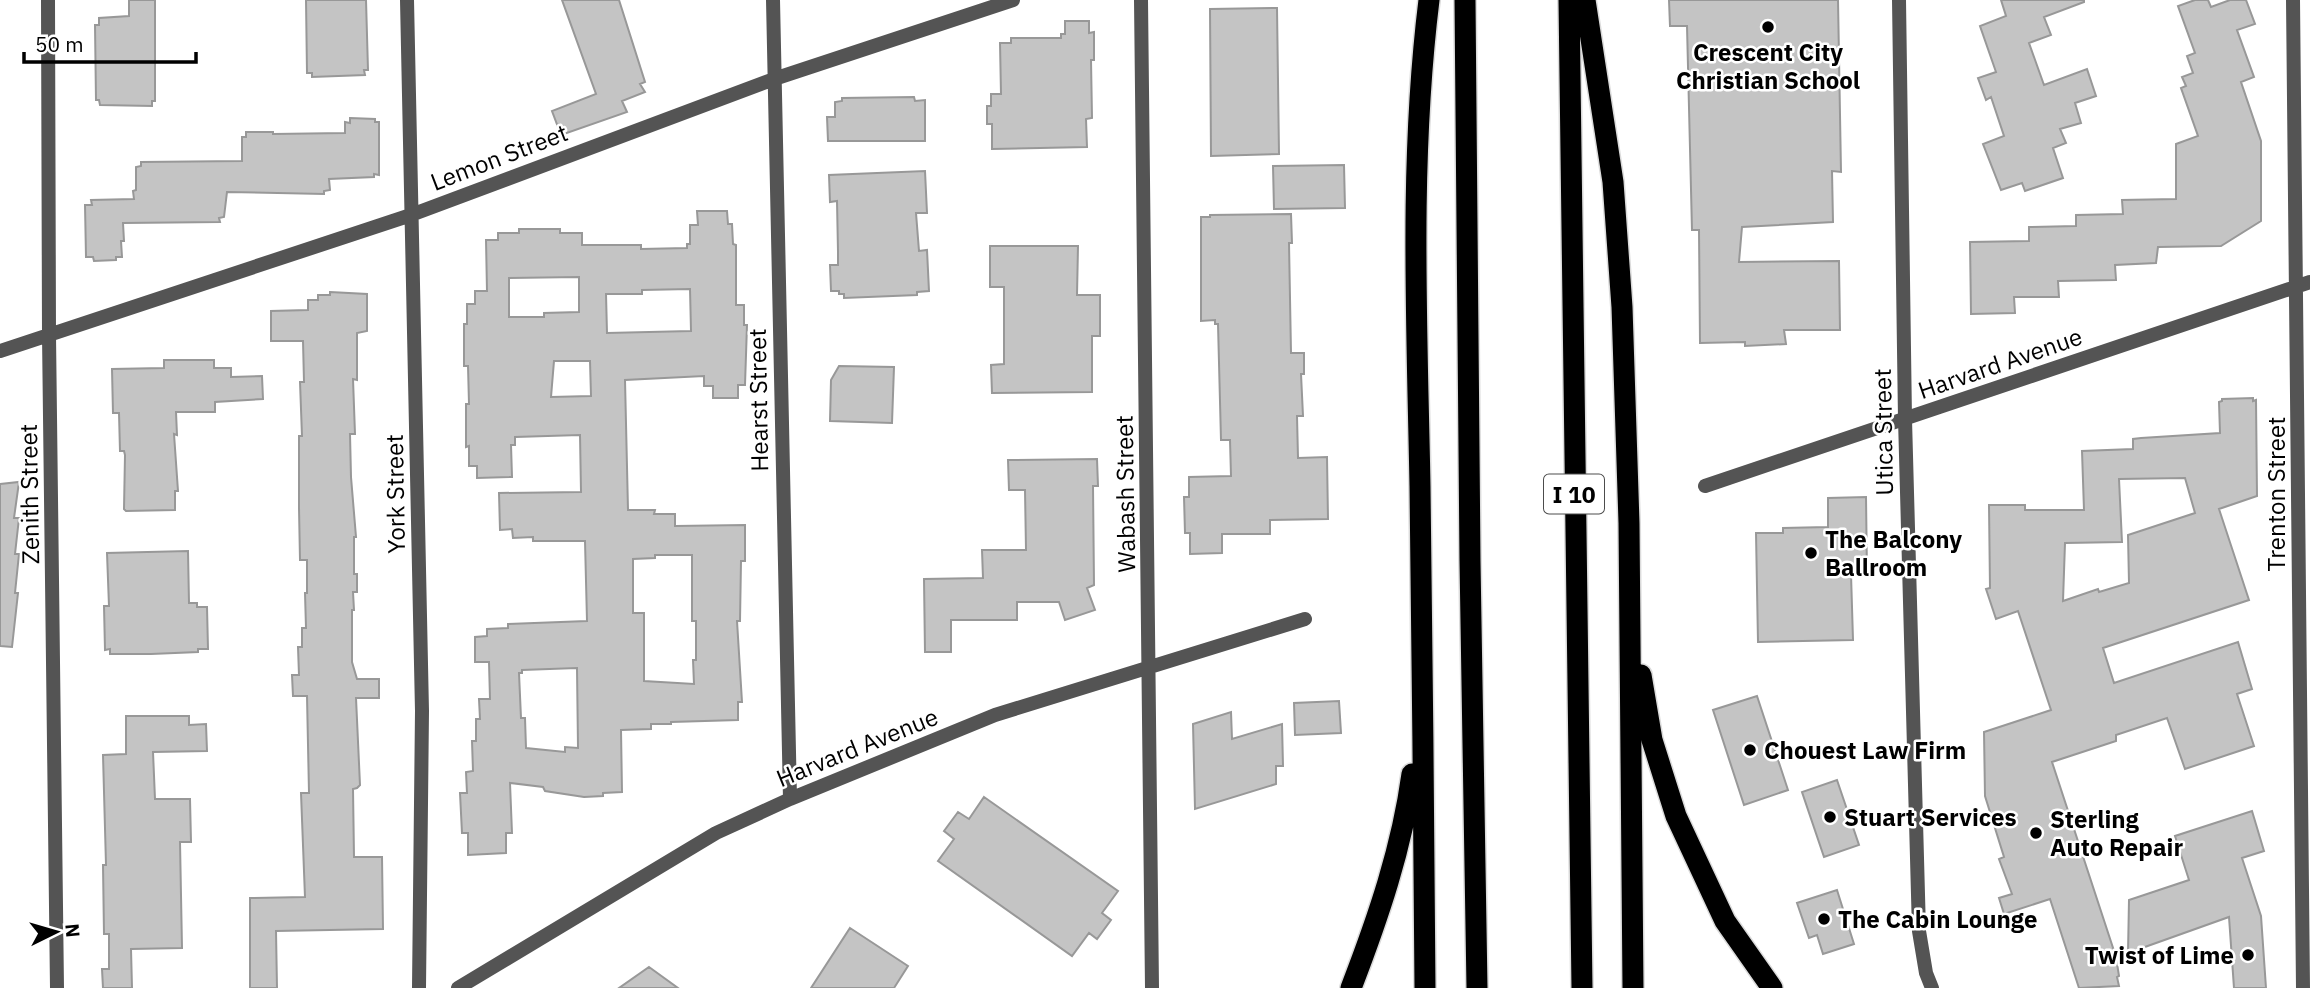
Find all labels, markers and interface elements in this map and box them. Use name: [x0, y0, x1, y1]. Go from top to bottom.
marker: Crescent City Christian School: [1760, 19, 1776, 35]
scale bar: [24, 21, 196, 65]
text: 50 m: [35, 30, 84, 58]
place label: Crescent City Christian School: [1676, 36, 1860, 96]
street label: Lemon Street: [426, 116, 572, 198]
street label: Harvard Avenue: [1914, 320, 2086, 406]
street label: Hearst Street: [741, 328, 775, 472]
street label: Utica Street: [1866, 368, 1900, 496]
street label: Wabash Street: [1108, 415, 1142, 573]
street label: Trenton Street: [2260, 416, 2292, 572]
street label: Zenith Street: [12, 424, 46, 564]
street label: York Street: [378, 434, 412, 554]
road number: I 10: [1544, 474, 1604, 514]
place label: The Balcony Ballroom: [1825, 523, 1962, 583]
marker: The Balcony Ballroom: [1803, 545, 1819, 561]
street label: Harvard Avenue: [771, 700, 943, 794]
place label: Chouest Law Firm: [1764, 734, 1966, 766]
marker: Chouest Law Firm: [1742, 742, 1758, 758]
place label: Stuart Services: [1844, 801, 2017, 833]
place label: Sterling Auto Repair: [2050, 803, 2183, 863]
marker: Stuart Services: [1822, 809, 1838, 825]
marker: Sterling Auto Repair: [2028, 825, 2044, 841]
north arrow: [21, 897, 91, 967]
place label: The Cabin Lounge: [1838, 903, 2037, 935]
marker: The Cabin Lounge: [1816, 911, 1832, 927]
text: N: [60, 923, 85, 938]
place label: Twist of Lime: [2085, 939, 2234, 971]
marker: Twist of Lime: [2240, 947, 2256, 963]

